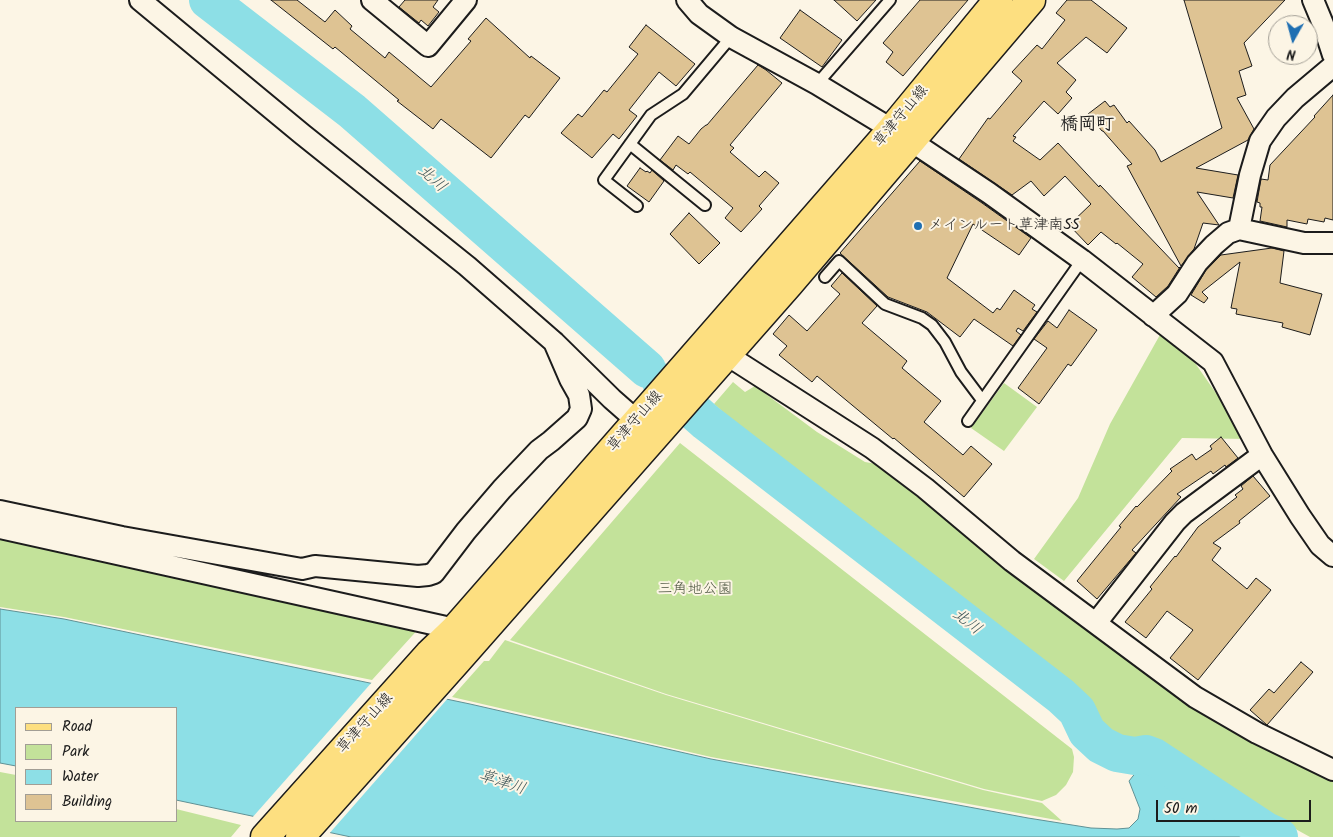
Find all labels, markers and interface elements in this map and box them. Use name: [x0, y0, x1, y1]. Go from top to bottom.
north arrow: [1268, 15, 1318, 65]
text: N: [1286, 42, 1297, 65]
street label: 草津守山線: [871, 82, 933, 152]
district label: 橋岡町: [1060, 115, 1114, 137]
water label: 北川: [413, 162, 449, 198]
place label: メインルート草津南SS: [928, 217, 1080, 235]
marker: メインルート草津南SS: [912, 220, 924, 232]
street label: 草津守山線: [605, 388, 667, 456]
park label: 三角地公園: [658, 581, 732, 599]
water label: 北川: [947, 606, 985, 640]
street label: 草津守山線: [334, 690, 398, 758]
legend: [15, 707, 178, 822]
text: Road: [62, 715, 92, 739]
text: Park: [62, 740, 89, 764]
text: Water: [62, 765, 98, 789]
water label: 草津川: [476, 767, 528, 801]
text: Building: [62, 790, 112, 814]
scale bar: [1158, 790, 1313, 822]
text: 50 m: [1164, 797, 1198, 821]

